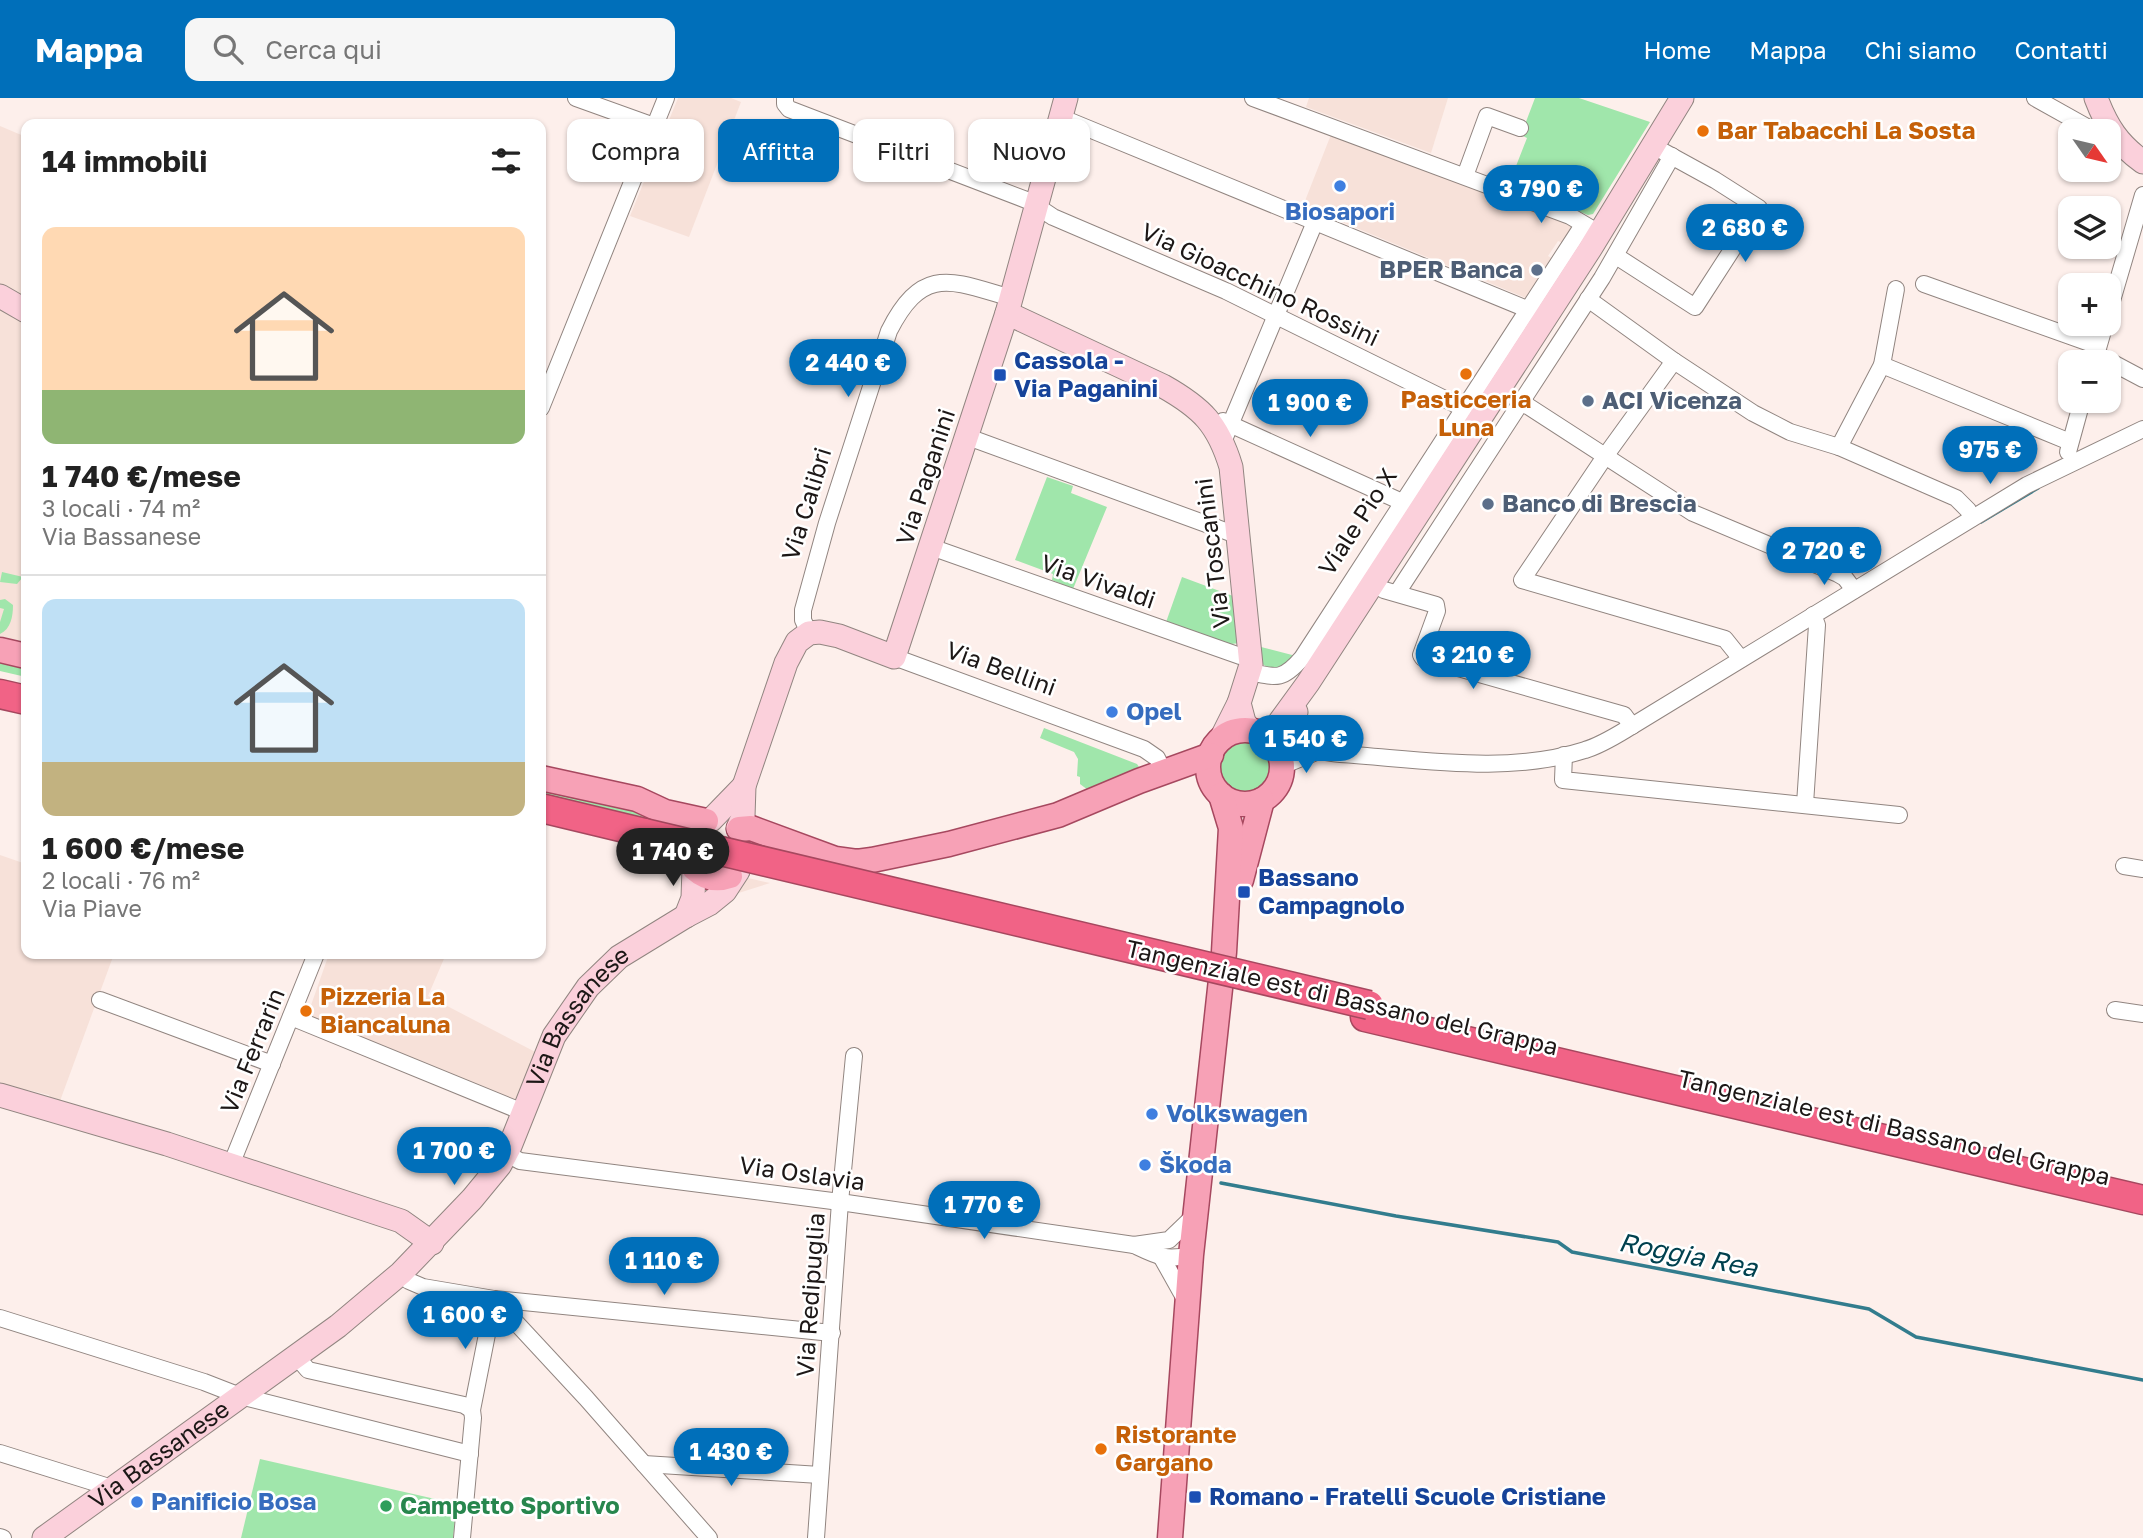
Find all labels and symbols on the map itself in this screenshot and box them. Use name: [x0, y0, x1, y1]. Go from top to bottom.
place label: Bar Tabacchi La Sosta: [1717, 115, 1975, 144]
north arrow: [2058, 119, 2121, 182]
marker: Bar Tabacchi La Sosta: [1695, 123, 1711, 139]
pin: 3 790 €: [1476, 166, 1606, 225]
marker: Biosapori: [1332, 178, 1348, 194]
place label: Biosapori: [1285, 196, 1395, 225]
pin: 2 680 €: [1680, 204, 1810, 264]
street label: Via Gioacchino Rossini: [1137, 216, 1384, 352]
place label: BPER Banca: [1379, 254, 1523, 283]
marker: BPER Banca: [1529, 262, 1545, 278]
pin: 2 440 €: [783, 340, 913, 399]
place label: Cassola - Via Paganini: [1014, 345, 1158, 402]
marker: Pasticceria Luna: [1458, 366, 1474, 382]
marker: Cassola - Via Paganini: [992, 367, 1008, 383]
pin: 1 900 €: [1245, 380, 1375, 439]
place label: Pasticceria Luna: [1401, 384, 1531, 441]
place label: ACI Vicenza: [1602, 385, 1742, 414]
marker: ACI Vicenza: [1580, 393, 1596, 409]
street label: Via Paganini: [889, 405, 960, 548]
pin: 975 €: [1941, 426, 2039, 486]
street label: Via Calibri: [775, 444, 836, 564]
street label: Viale Pio X: [1311, 462, 1402, 580]
street label: Via Toscanini: [1188, 477, 1235, 630]
place label: Banco di Brescia: [1502, 488, 1697, 517]
marker: Banco di Brescia: [1480, 496, 1496, 512]
pin: 2 720 €: [1759, 528, 1889, 587]
street label: Via Vivaldi: [1037, 547, 1160, 614]
pin: 3 210 €: [1408, 632, 1538, 691]
street label: Via Bellini: [942, 634, 1061, 701]
place label: Opel: [1126, 696, 1181, 725]
marker: Opel: [1104, 704, 1120, 720]
pin: 1 540 €: [1241, 716, 1371, 775]
pin: 1 740 €: [608, 828, 738, 888]
place label: Bassano Campagnolo: [1258, 862, 1405, 919]
marker: Bassano Campagnolo: [1236, 884, 1252, 900]
street label: Tangenziale est di Bassano del Grappa: [1124, 933, 1561, 1060]
street label: Via Bassanese: [519, 939, 633, 1091]
place label: Pizzeria La Biancaluna: [320, 981, 450, 1038]
street label: Via Ferrarin: [213, 984, 290, 1117]
marker: Pizzeria La Biancaluna: [298, 1003, 314, 1019]
street label: Tangenziale est di Bassano del Grappa: [1676, 1063, 2113, 1190]
place label: Volkswagen: [1166, 1098, 1308, 1127]
marker: Volkswagen: [1144, 1106, 1160, 1122]
pin: 1 700 €: [389, 1128, 519, 1187]
street label: Via Oslavia: [737, 1149, 867, 1196]
place label: Škoda: [1159, 1149, 1232, 1178]
marker: Škoda: [1137, 1157, 1153, 1173]
pin: 1 770 €: [919, 1182, 1049, 1241]
street label: Via Redipuglia: [789, 1212, 830, 1378]
water label: Roggia Rea: [1616, 1226, 1761, 1283]
pin: 1 110 €: [599, 1238, 729, 1297]
pin: 1 600 €: [400, 1292, 530, 1351]
street label: Via Bassanese: [82, 1393, 234, 1514]
place label: Ristorante Gargano: [1115, 1419, 1237, 1476]
pin: 1 430 €: [666, 1428, 796, 1488]
marker: Ristorante Gargano: [1093, 1441, 1109, 1457]
place label: Romano - Fratelli Scuole Cristiane: [1209, 1481, 1606, 1510]
place label: Panificio Bosa: [151, 1486, 317, 1515]
marker: Romano - Fratelli Scuole Cristiane: [1187, 1489, 1203, 1505]
place label: Campetto Sportivo: [400, 1490, 620, 1519]
marker: Panificio Bosa: [129, 1494, 145, 1510]
marker: Campetto Sportivo: [378, 1498, 394, 1514]

